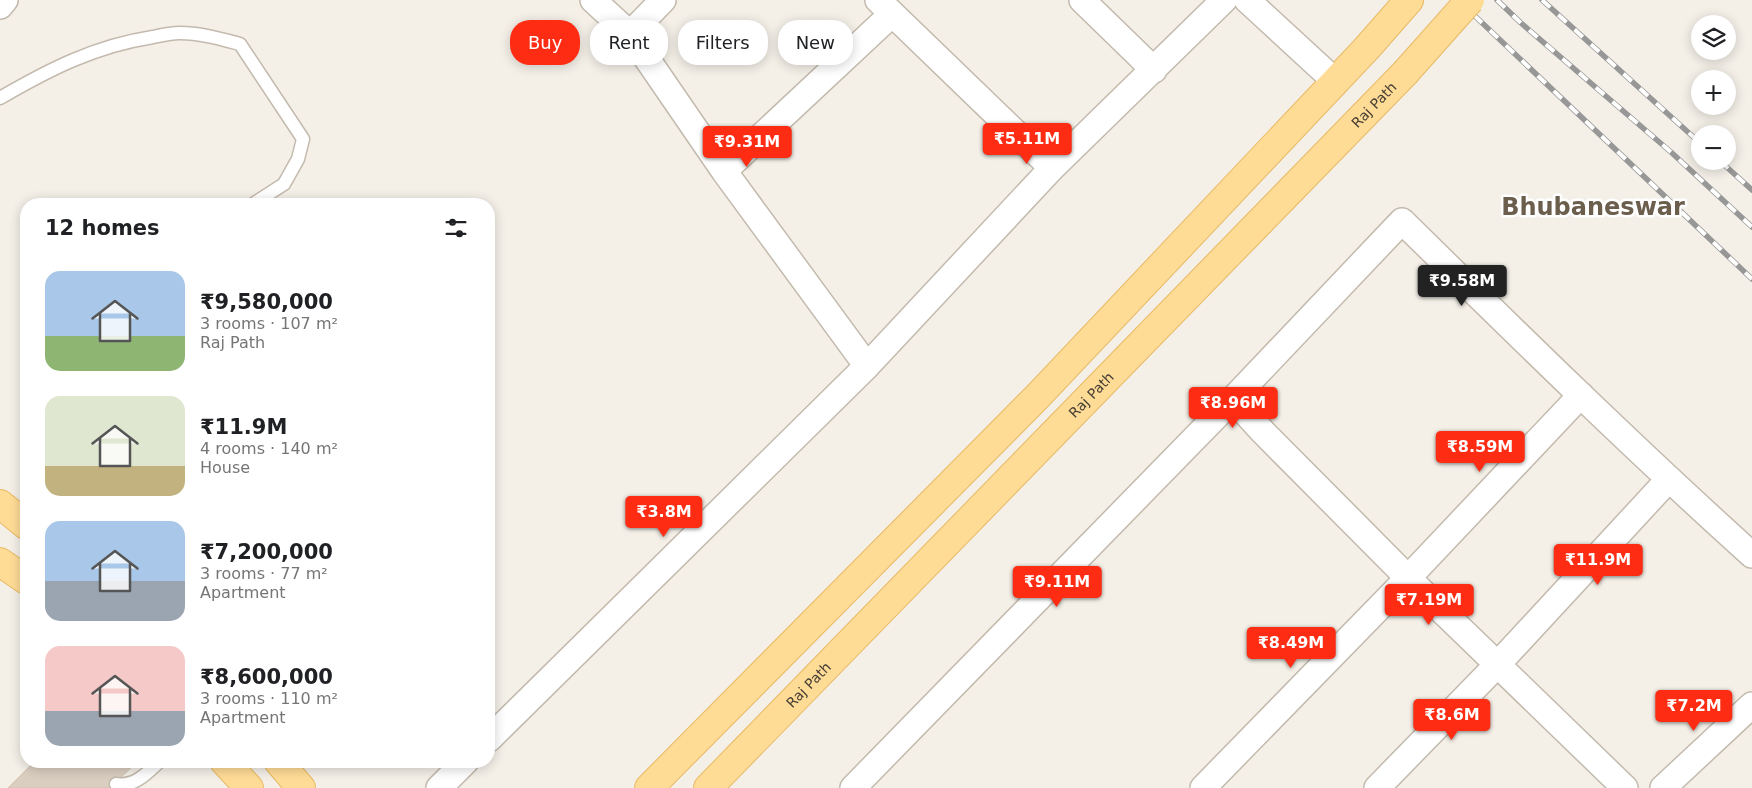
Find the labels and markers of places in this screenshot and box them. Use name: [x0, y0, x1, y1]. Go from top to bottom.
pin: ₹5.11M: [986, 122, 1068, 165]
pin: ₹9.31M: [706, 126, 788, 168]
pin: ₹9.58M: [1421, 264, 1503, 307]
pin: ₹8.96M: [1192, 386, 1274, 429]
pin: ₹8.59M: [1439, 430, 1521, 473]
pin: ₹3.8M: [629, 496, 699, 538]
pin: ₹11.9M: [1557, 544, 1639, 586]
pin: ₹9.11M: [1016, 566, 1098, 608]
pin: ₹7.19M: [1388, 584, 1470, 626]
pin: ₹8.49M: [1250, 626, 1332, 669]
pin: ₹7.2M: [1659, 690, 1729, 732]
pin: ₹8.6M: [1417, 698, 1487, 741]

